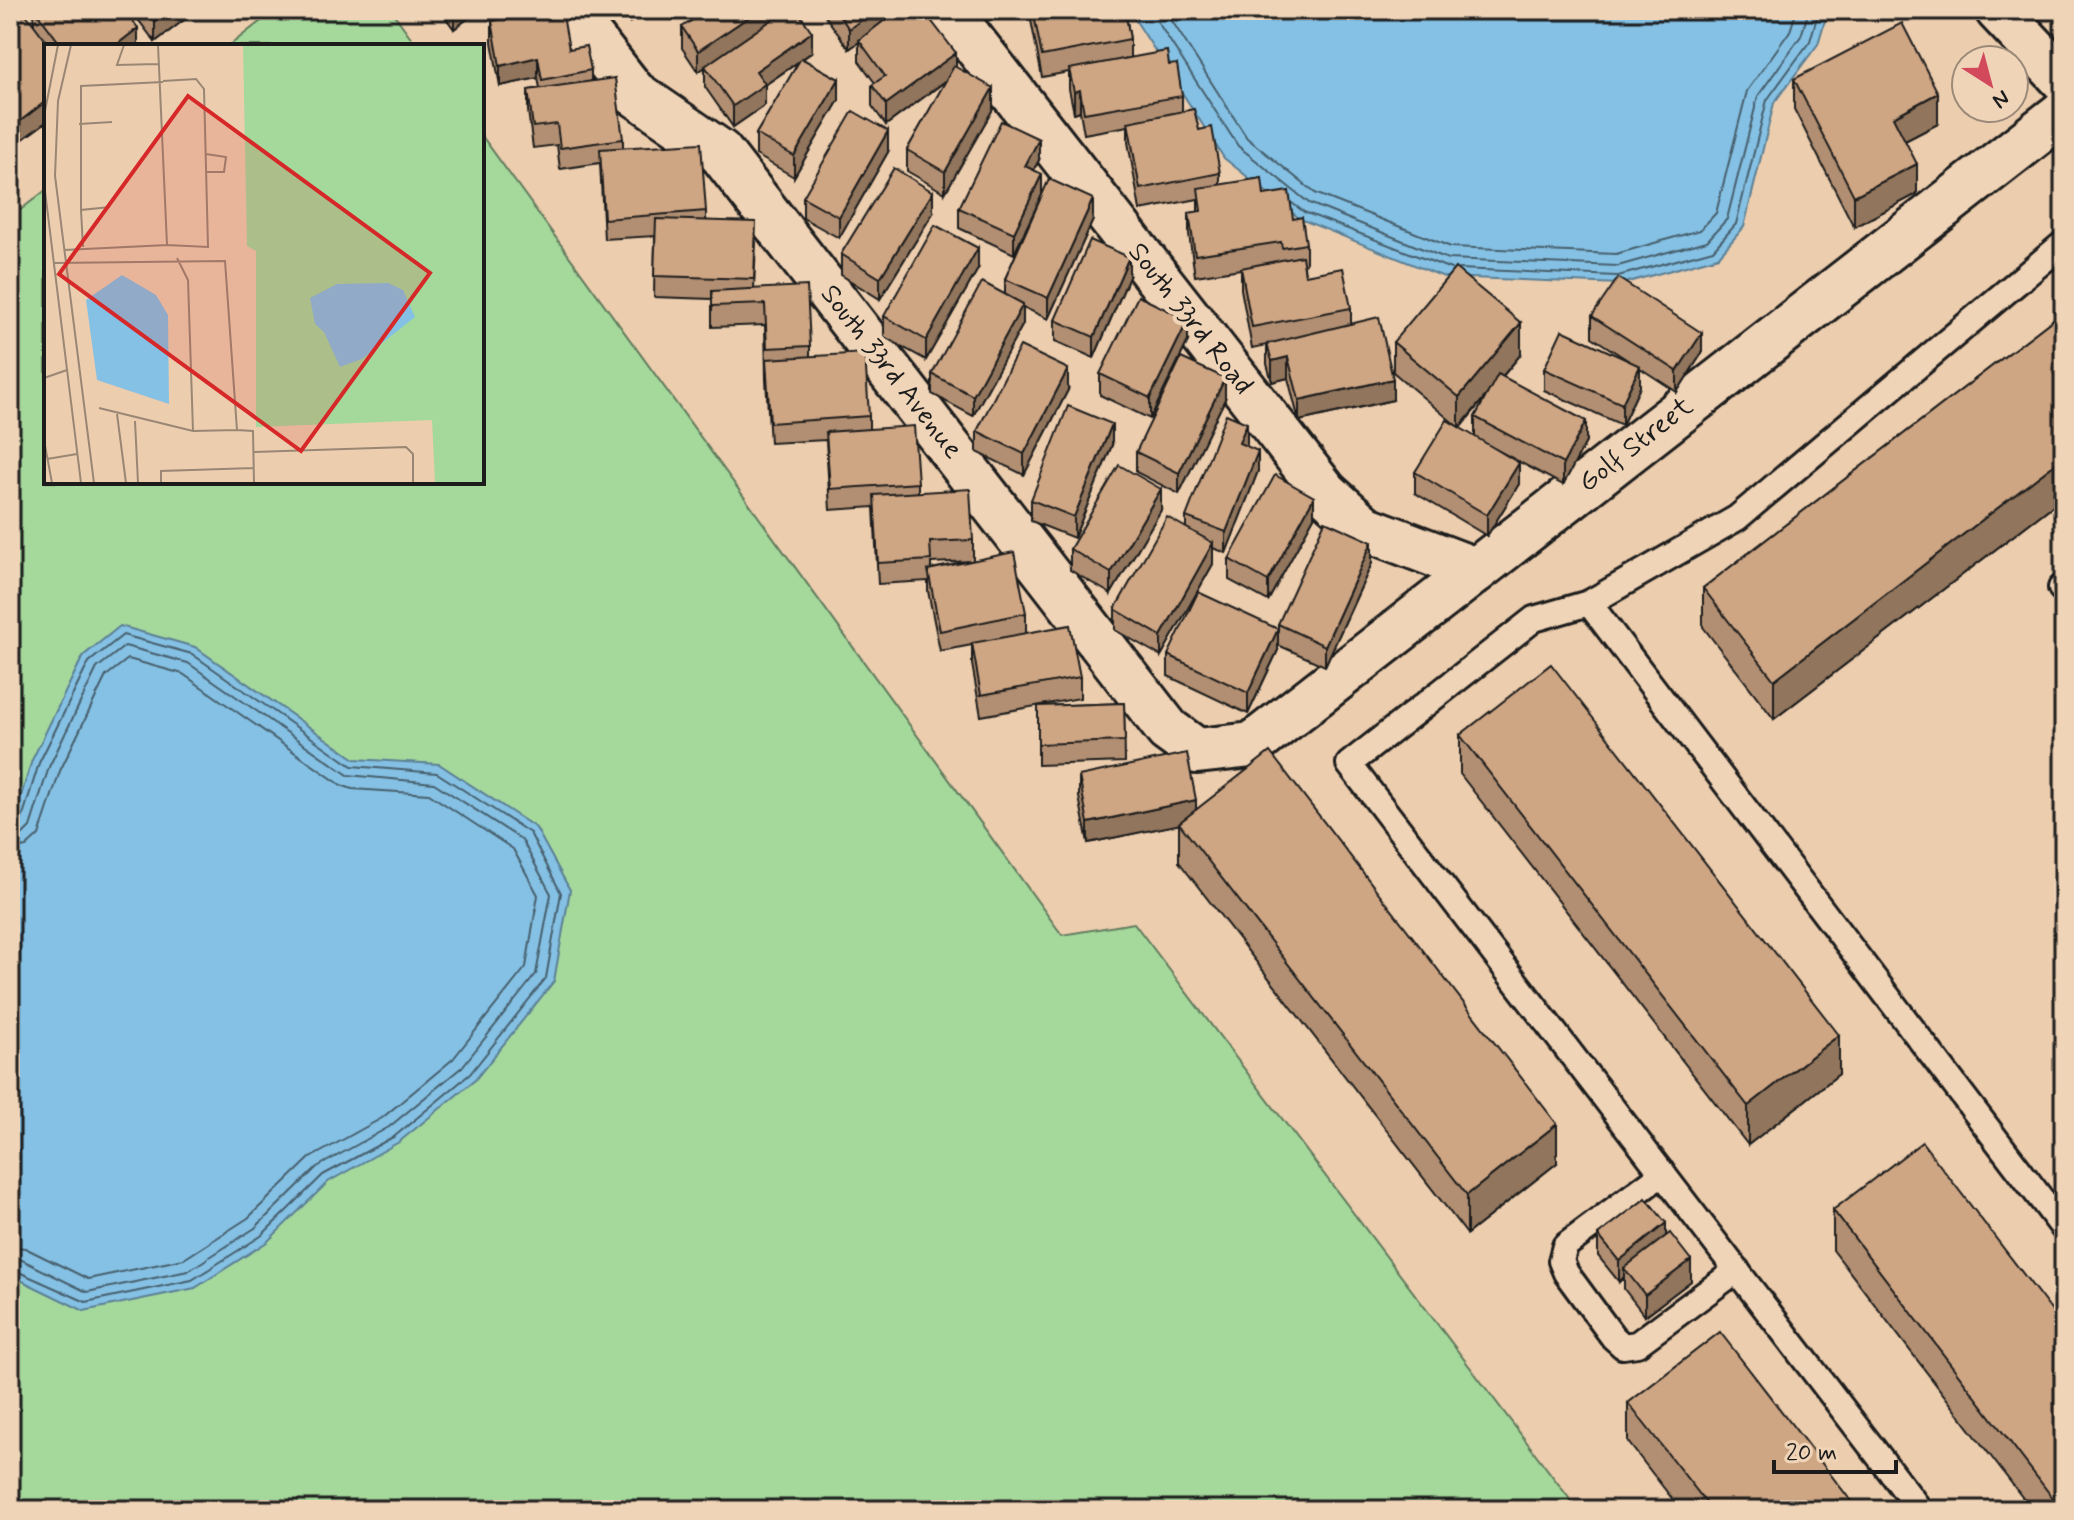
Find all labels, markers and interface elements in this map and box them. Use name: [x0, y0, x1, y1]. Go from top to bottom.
inset map: [44, 44, 484, 484]
north arrow: [1950, 44, 2030, 124]
text: N: [1986, 83, 2015, 114]
street label: South 33rd Road: [1119, 235, 1261, 403]
street label: South 33rd Avenue: [811, 277, 971, 467]
street label: Golf Street: [1571, 388, 1701, 501]
scale bar: [1774, 1424, 1896, 1474]
text: 20 m: [1786, 1438, 1837, 1469]

